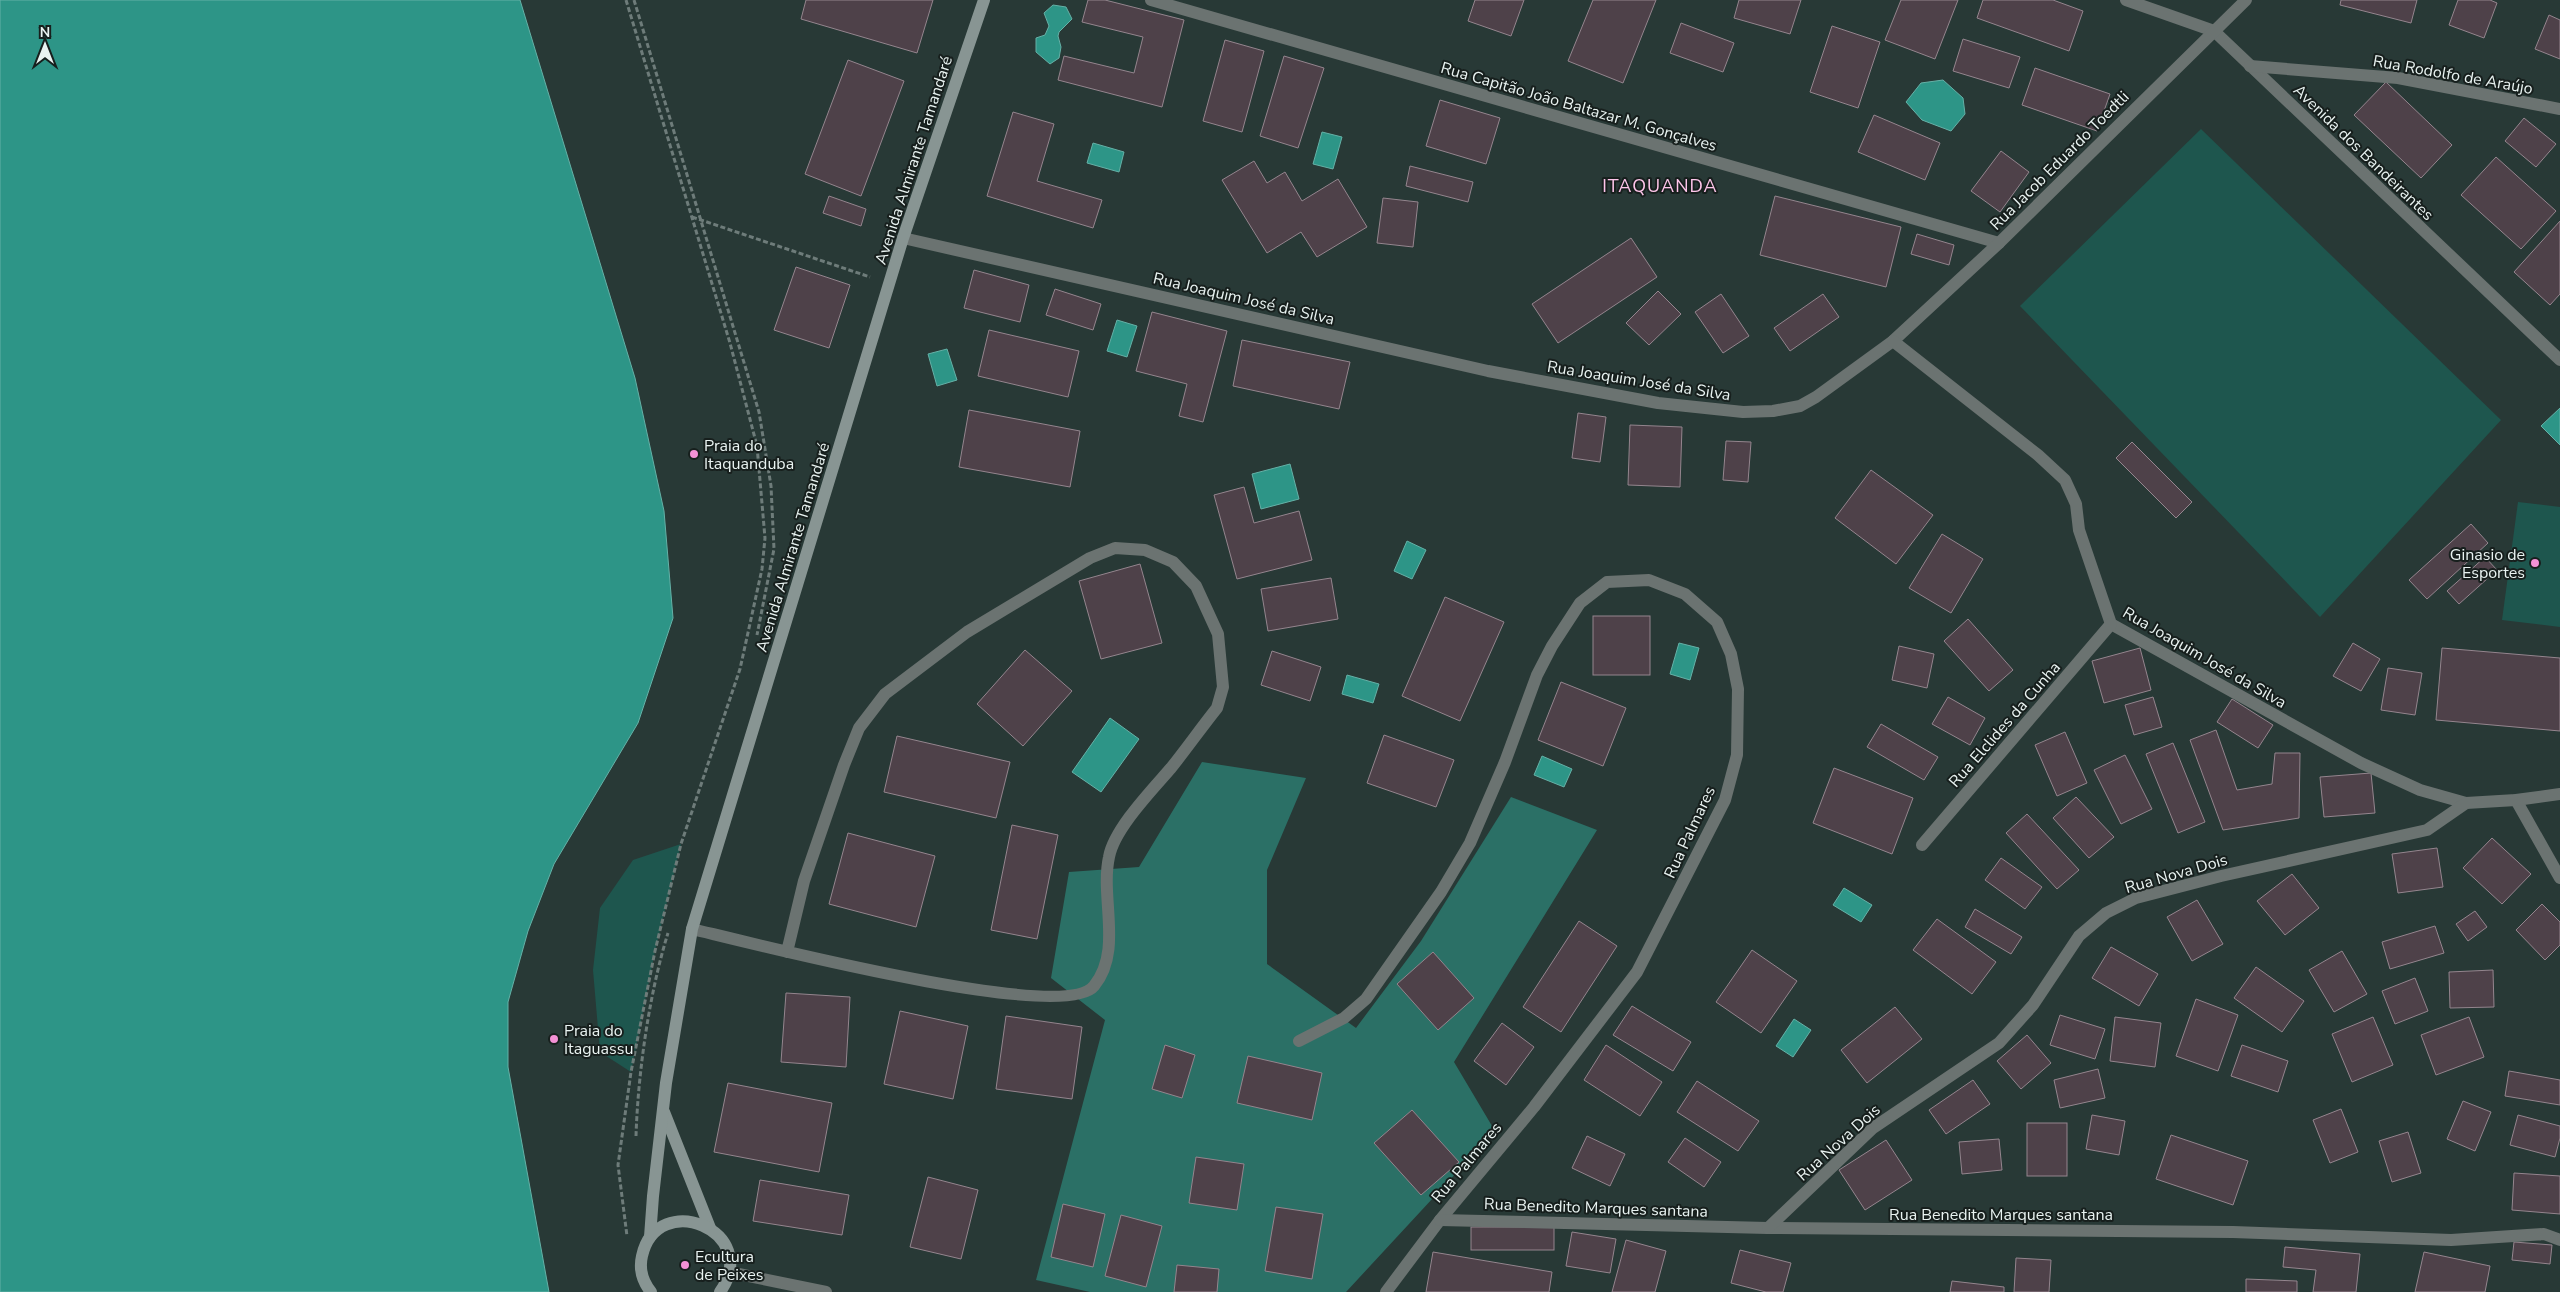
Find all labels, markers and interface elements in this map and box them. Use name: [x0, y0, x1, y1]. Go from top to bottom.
north arrow: [20, 20, 70, 70]
text: N: [40, 23, 50, 42]
street label: Rua Rodolfo de Araújo: [2371, 50, 2535, 100]
street label: Avenida Almirante Tamandaré: [870, 53, 958, 267]
street label: Rua Capitão João Baltazar M. Gonçalves: [1438, 57, 1719, 157]
street label: Avenida dos Bandeirantes: [2288, 80, 2438, 226]
street label: Rua Jacob Eduardo Toedtli: [1985, 86, 2134, 235]
district label: ITAQUANDA: [1602, 174, 1718, 198]
street label: Rua Joaquim José da Silva: [1151, 267, 1337, 331]
street label: Rua Joaquim José da Silva: [1545, 356, 1732, 406]
place label: Praia do Itaquanduba: [704, 435, 794, 475]
street label: Avenida Almirante Tamandaré: [751, 440, 835, 655]
marker: Praia do Itaquanduba: [688, 448, 700, 460]
place label: Ginasio de Esportes: [2450, 544, 2525, 584]
marker: Ginasio de Esportes: [2529, 557, 2541, 569]
street label: Rua Joaquim José da Silva: [2119, 602, 2290, 714]
street label: Rua Elclides da Cunha: [1944, 657, 2066, 792]
street label: Rua Palmares: [1659, 783, 1721, 882]
street label: Rua Nova Dois: [2122, 849, 2230, 899]
place label: Praia do Itaguassu: [564, 1020, 633, 1060]
marker: Praia do Itaguassu: [548, 1033, 560, 1045]
street label: Rua Nova Dois: [1792, 1099, 1885, 1186]
street label: Rua Palmares: [1426, 1118, 1507, 1208]
street label: Rua Benedito Marques santana: [1484, 1193, 1708, 1223]
street label: Rua Benedito Marques santana: [1889, 1204, 2113, 1226]
place label: Ecultura de Peixes: [695, 1246, 763, 1286]
marker: Ecultura de Peixes: [679, 1259, 691, 1271]

